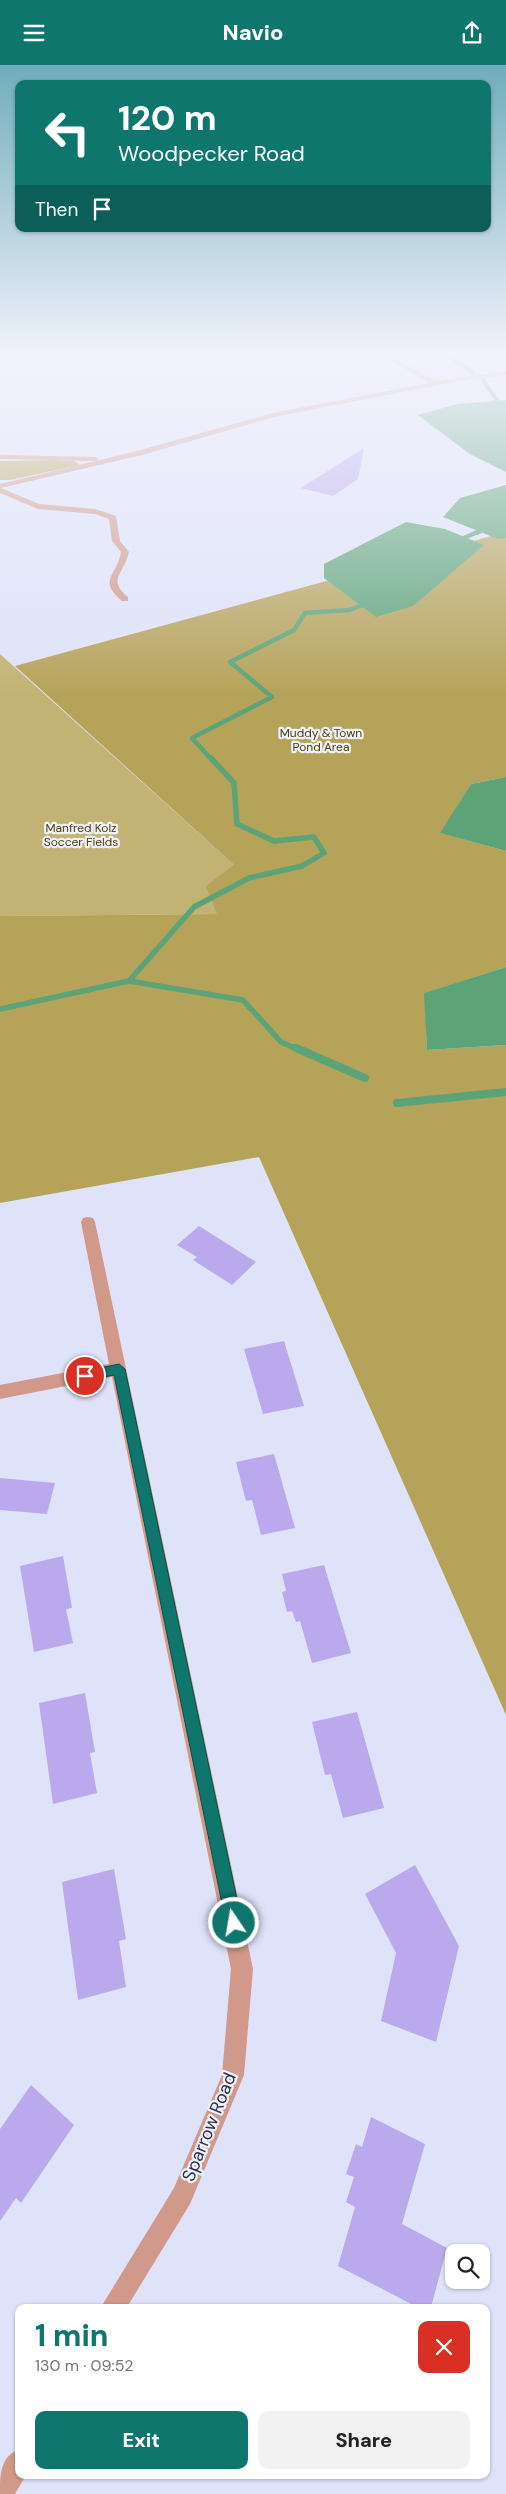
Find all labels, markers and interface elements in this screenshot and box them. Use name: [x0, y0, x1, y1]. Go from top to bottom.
text: Navio: [223, 18, 283, 47]
icon: menu: [20, 19, 48, 47]
icon: share: [458, 19, 486, 47]
text: 120 m: [118, 95, 217, 141]
icon: left: [35, 100, 100, 165]
text: Woodpecker Road: [118, 139, 305, 168]
icon: arrive: [88, 195, 116, 223]
text: Then: [35, 197, 78, 222]
park label: Muddy & Town Pond Area: [280, 725, 362, 755]
park label: Manfred Kolz Soccer Fields: [44, 820, 118, 850]
pin: [64, 1355, 106, 1397]
icon: arrive: [71, 1362, 99, 1390]
position arrow: [207, 1896, 259, 1948]
street label: Sparrow Road: [176, 2069, 242, 2185]
map controls: [445, 2244, 490, 2289]
button: search: [445, 2244, 490, 2289]
text: 1 min: [35, 2316, 108, 2355]
button: close: [418, 2321, 470, 2373]
text: 130 m · 09:52: [35, 2355, 134, 2376]
button: Exit: [35, 2411, 248, 2469]
button: Share: [258, 2411, 470, 2469]

